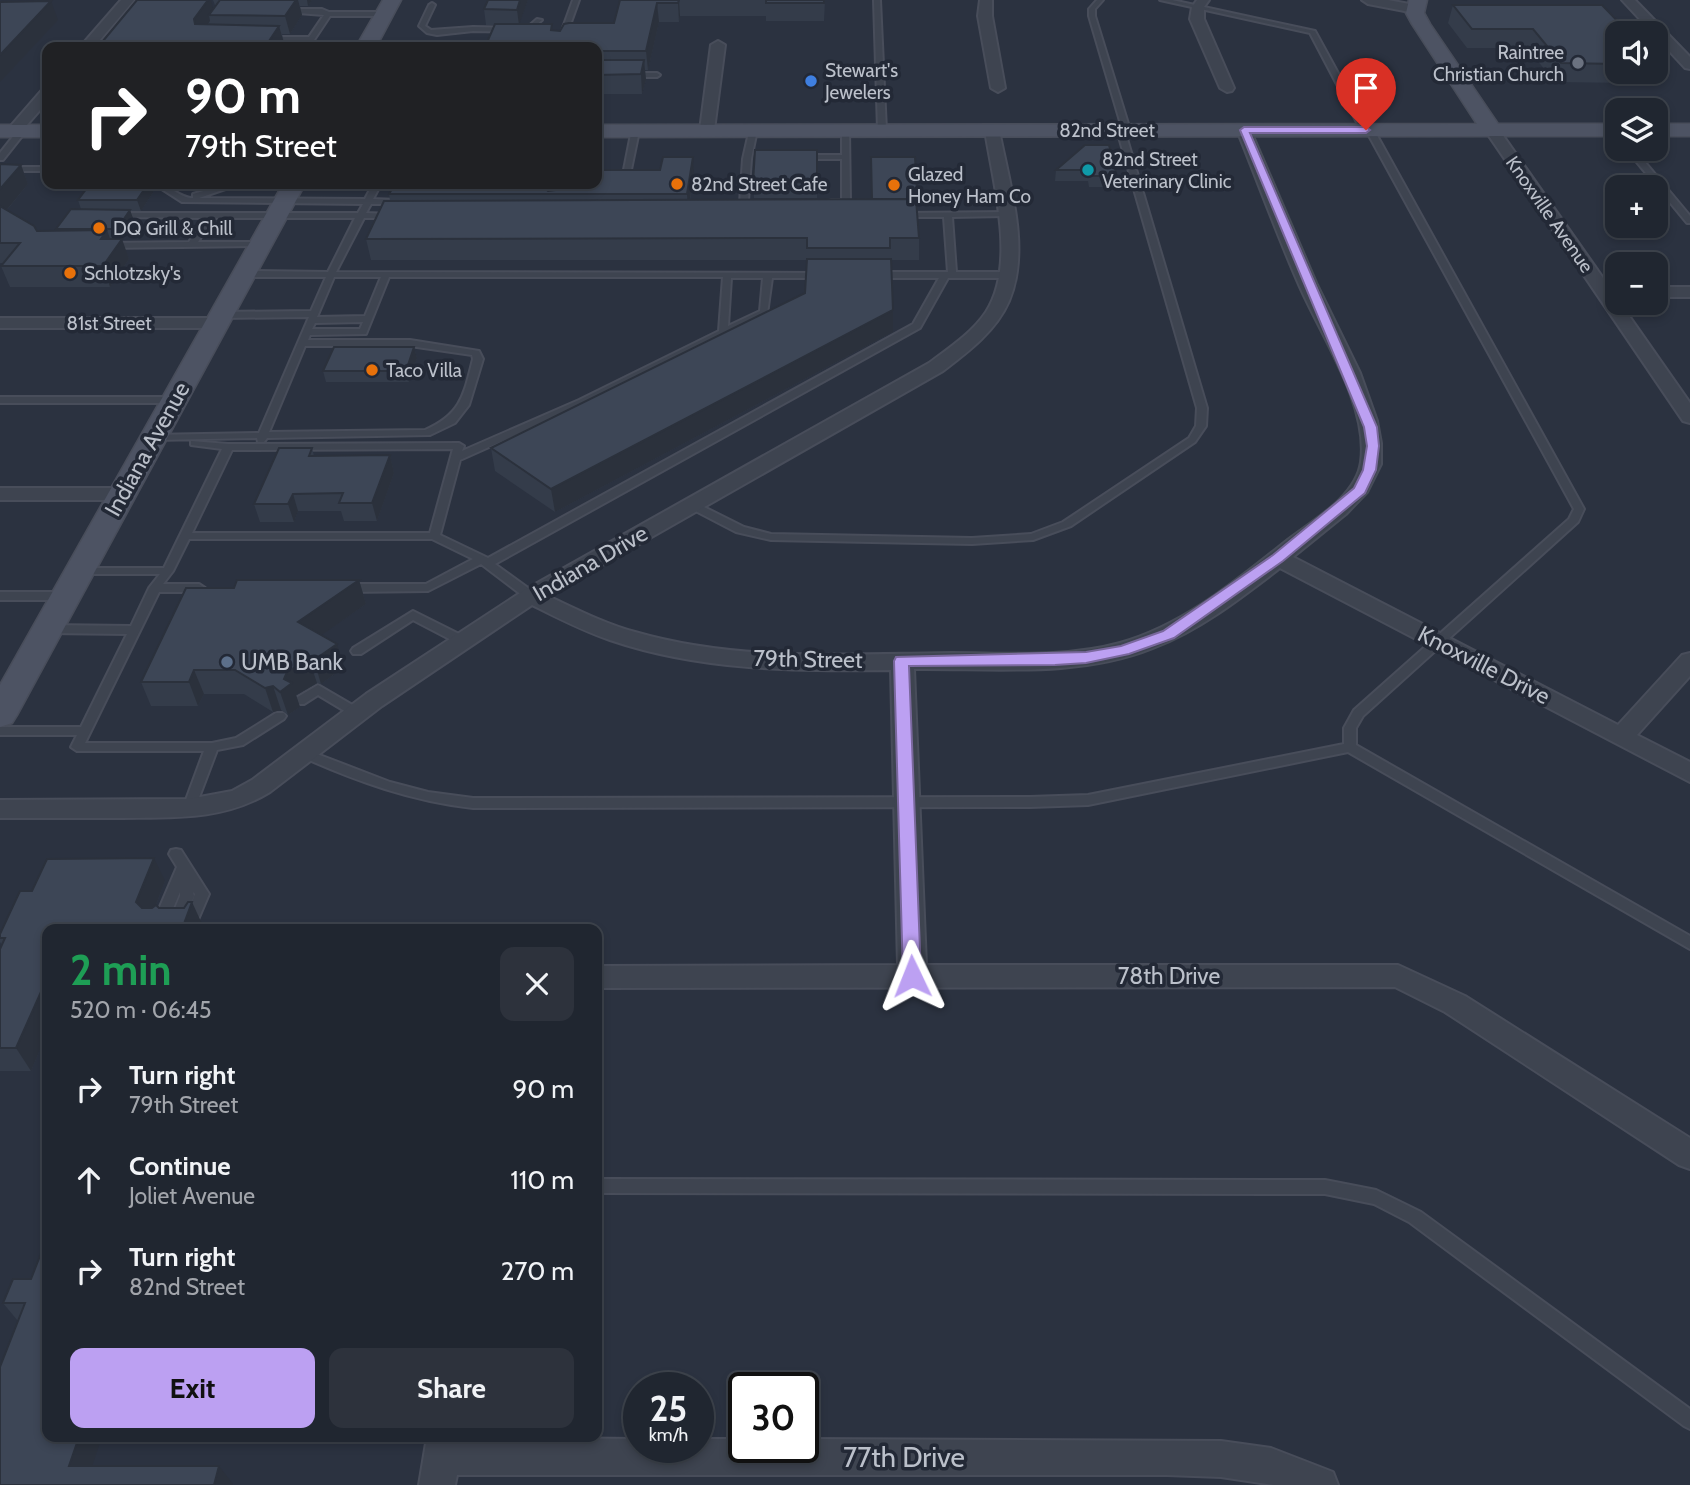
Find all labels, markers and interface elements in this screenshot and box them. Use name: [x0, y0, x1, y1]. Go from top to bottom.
map controls: [1605, 21, 1668, 315]
button: sound: [1605, 21, 1668, 84]
place label: Raintree Christian Church: [1433, 41, 1564, 86]
marker: Raintree Christian Church: [1570, 55, 1586, 71]
pin: [1336, 58, 1396, 130]
place label: Stewart's Jewelers: [824, 59, 898, 104]
text: 90 m: [185, 66, 301, 125]
icon: arrive: [1347, 69, 1385, 107]
icon: right: [70, 70, 161, 161]
marker: Stewart's Jewelers: [803, 73, 819, 89]
button: layers: [1605, 98, 1668, 161]
street label: 82nd Street: [1059, 119, 1155, 142]
text: 79th Street: [185, 126, 337, 165]
place label: 82nd Street Veterinary Clinic: [1102, 148, 1232, 193]
street label: Knoxville Avenue: [1501, 152, 1598, 277]
marker: 82nd Street Veterinary Clinic: [1080, 162, 1096, 178]
place label: Glazed Honey Ham Co: [908, 163, 1031, 208]
place label: 82nd Street Cafe: [691, 173, 828, 196]
button: +: [1605, 175, 1668, 238]
marker: 82nd Street Cafe: [669, 176, 685, 192]
marker: Glazed Honey Ham Co: [886, 177, 902, 193]
place label: DQ Grill & Chill: [113, 217, 233, 240]
marker: DQ Grill & Chill: [91, 220, 107, 236]
button: −: [1605, 252, 1668, 315]
place label: Schlotzsky's: [84, 262, 181, 285]
marker: Schlotzsky's: [62, 265, 78, 281]
street label: 81st Street: [66, 312, 152, 335]
place label: Taco Villa: [386, 359, 462, 382]
marker: Taco Villa: [364, 362, 380, 378]
street label: Indiana Avenue: [99, 377, 196, 521]
street label: Indiana Drive: [528, 519, 653, 607]
street label: Knoxville Drive: [1413, 620, 1555, 710]
street label: 79th Street: [753, 644, 863, 674]
place label: UMB Bank: [241, 648, 344, 676]
marker: UMB Bank: [219, 654, 235, 670]
position arrow: [875, 939, 949, 1013]
text: 2 min: [70, 944, 171, 996]
button: close: [500, 947, 574, 1021]
street label: 78th Drive: [1118, 962, 1220, 990]
text: 520 m · 06:45: [70, 996, 211, 1024]
text: Turn right: [129, 1059, 235, 1091]
icon: right: [70, 1070, 108, 1108]
text: 90 m: [512, 1073, 574, 1105]
text: 79th Street: [129, 1091, 238, 1119]
text: Continue: [129, 1150, 231, 1182]
icon: ahead: [70, 1161, 108, 1199]
text: 110 m: [510, 1164, 574, 1196]
text: Joliet Avenue: [129, 1182, 255, 1210]
text: Turn right: [129, 1241, 235, 1273]
icon: right: [70, 1252, 108, 1290]
text: 270 m: [501, 1255, 574, 1287]
text: 82nd Street: [129, 1273, 245, 1301]
button: Exit: [70, 1348, 315, 1428]
button: Share: [329, 1348, 574, 1428]
speed limit sign: 30: [728, 1372, 819, 1463]
text: 25: [650, 1387, 687, 1430]
text: km/h: [649, 1424, 688, 1446]
street label: 77th Drive: [843, 1440, 965, 1474]

